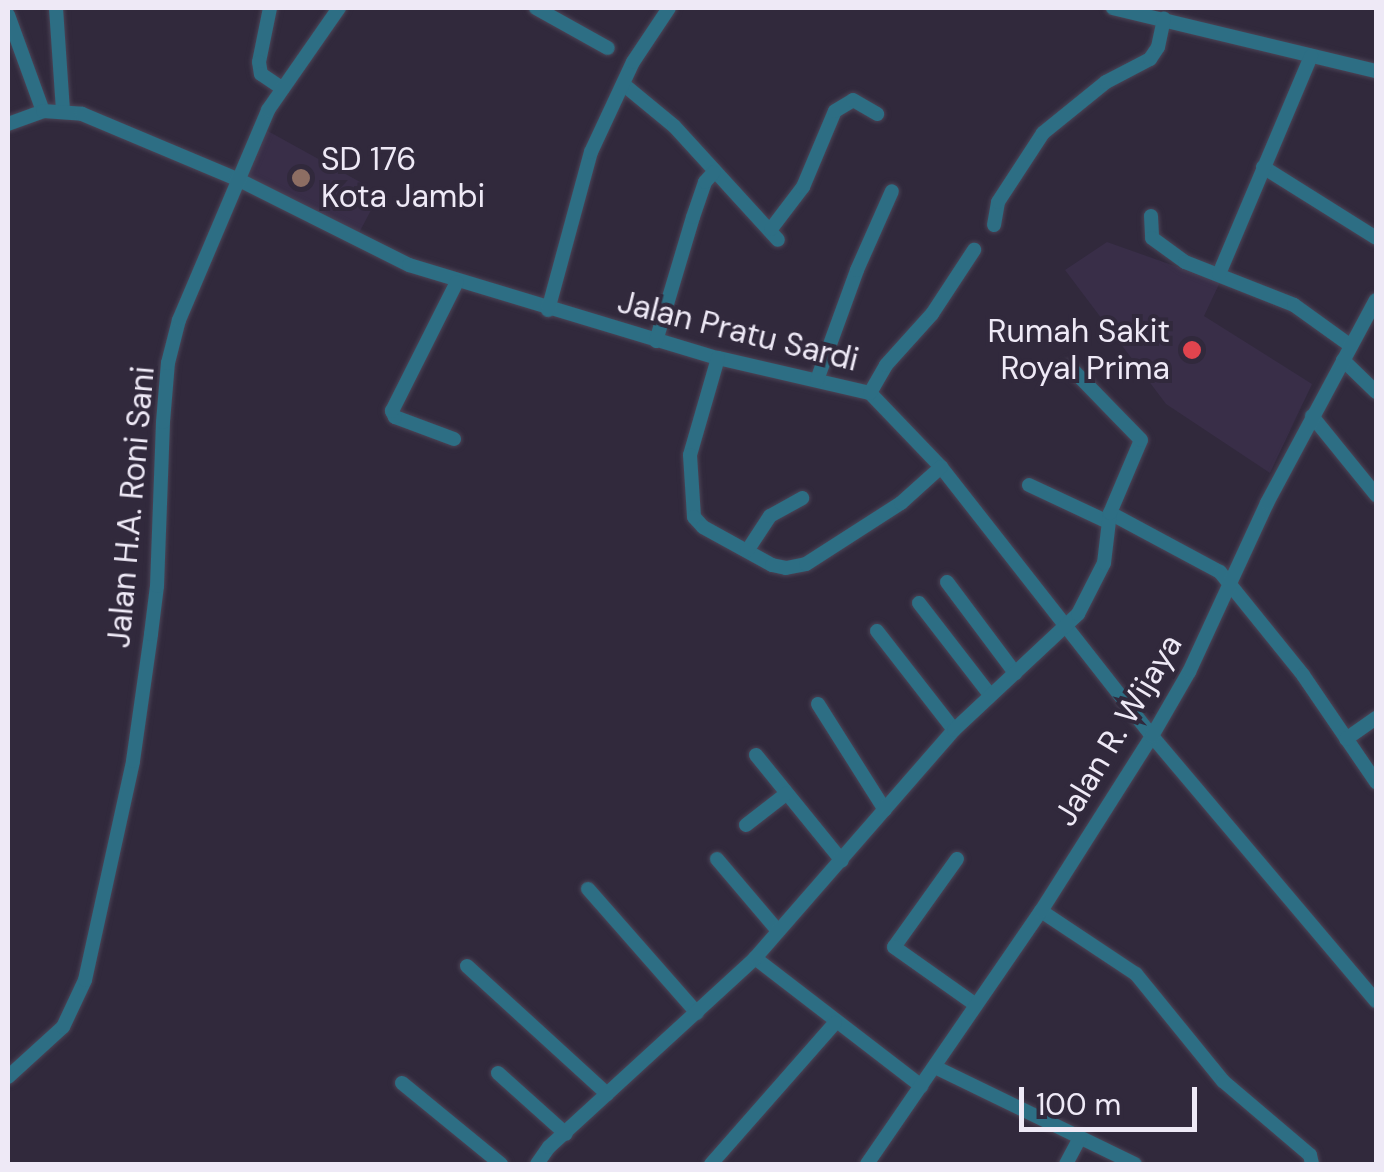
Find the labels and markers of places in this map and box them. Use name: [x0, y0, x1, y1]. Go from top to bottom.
place label: SD 176 Kota Jambi: [321, 141, 485, 216]
marker: SD 176 Kota Jambi: [290, 167, 312, 189]
place label: Rumah Sakit Royal Prima: [988, 313, 1170, 388]
marker: Rumah Sakit Royal Prima: [1179, 337, 1205, 363]

